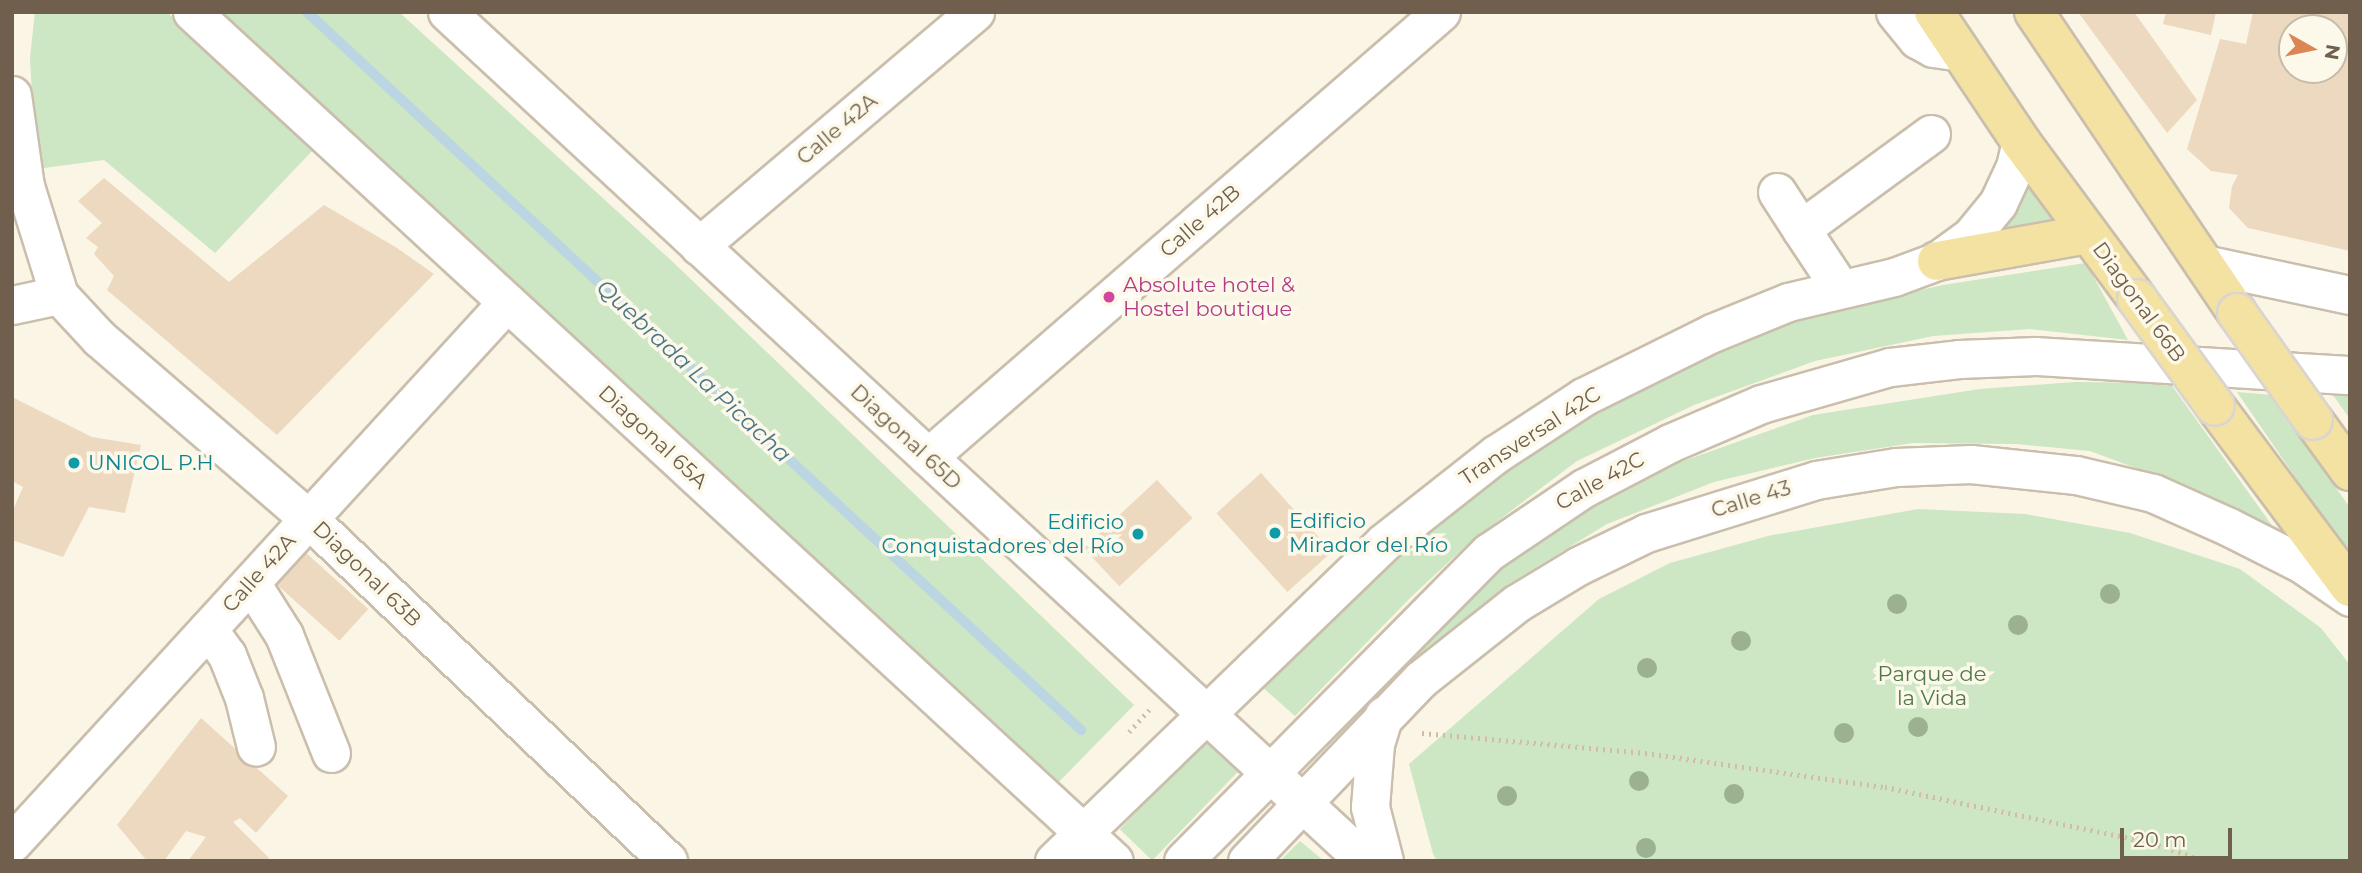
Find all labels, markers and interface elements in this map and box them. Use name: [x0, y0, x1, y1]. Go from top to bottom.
north arrow: [2278, 14, 2348, 84]
text: N: [2320, 43, 2345, 61]
street label: Calle 42A: [792, 88, 882, 170]
street label: Calle 42B: [1155, 179, 1245, 263]
street label: Diagonal 66B: [2087, 237, 2191, 367]
place label: Absolute hotel & Hostel boutique: [1123, 272, 1295, 322]
water label: Quebrada La Picacha: [591, 274, 797, 468]
marker: Absolute hotel & Hostel boutique: [1101, 289, 1117, 305]
street label: Diagonal 65D: [845, 379, 967, 495]
street label: Diagonal 65A: [593, 380, 713, 494]
street label: Transversal 42C: [1455, 381, 1605, 491]
street label: Calle 42C: [1551, 446, 1649, 516]
place label: UNICOL P.H: [88, 450, 214, 476]
marker: UNICOL P.H: [66, 455, 82, 471]
street label: Calle 43: [1708, 475, 1794, 523]
place label: Edificio Mirador del Río: [1289, 508, 1448, 558]
place label: Edificio Conquistadores del Río: [881, 509, 1124, 559]
street label: Diagonal 63B: [307, 516, 427, 632]
marker: Edificio Mirador del Río: [1267, 525, 1283, 541]
marker: Edificio Conquistadores del Río: [1130, 526, 1146, 542]
street label: Calle 42A: [217, 528, 301, 618]
park label: Parque de la Vida: [1878, 661, 1986, 711]
scale bar: [2124, 814, 2236, 858]
text: 20 m: [2133, 827, 2187, 852]

